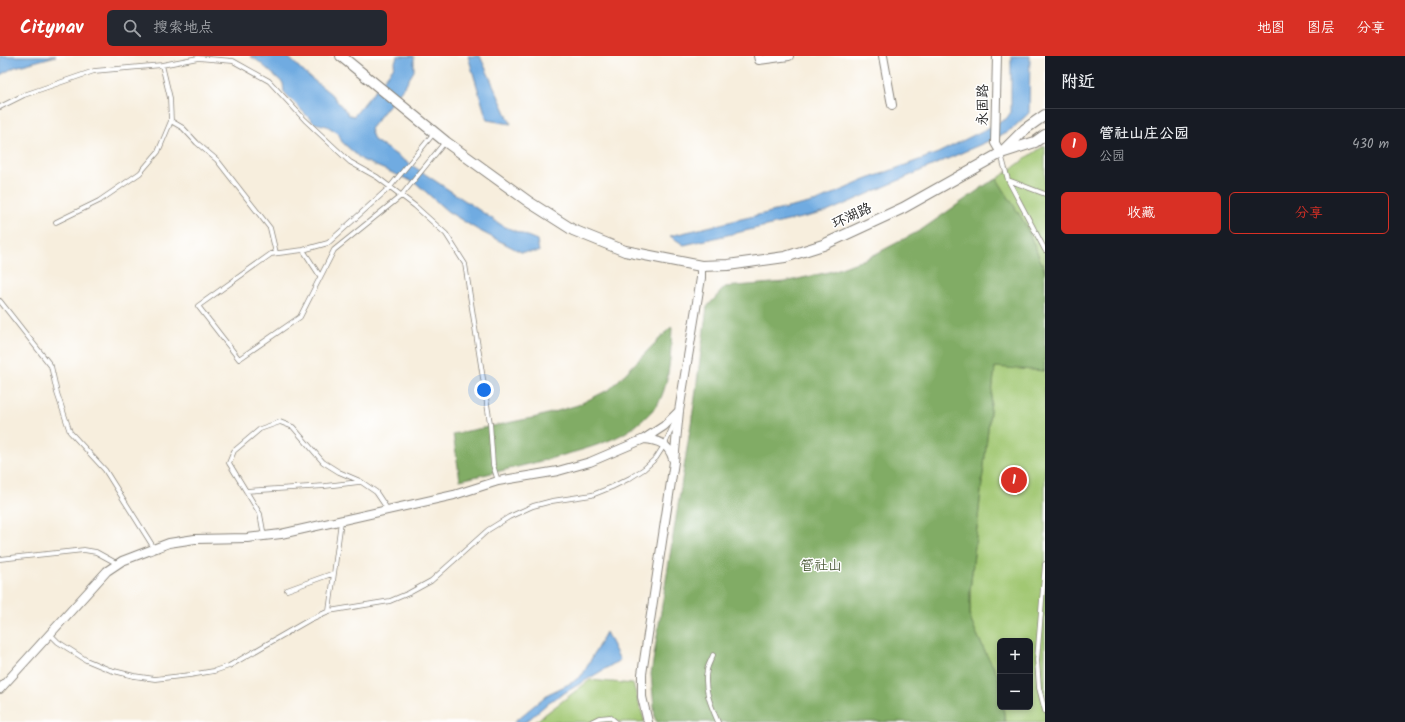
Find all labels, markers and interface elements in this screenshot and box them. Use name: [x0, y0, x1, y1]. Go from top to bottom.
search box: [107, 10, 387, 46]
text: Citynav: [20, 13, 83, 43]
text: 搜索地点: [153, 16, 213, 40]
icon: search: [121, 17, 143, 39]
text: 地图: [1257, 17, 1285, 39]
text: 图层: [1307, 17, 1335, 39]
text: 分享: [1357, 17, 1385, 39]
text: 附近: [1061, 69, 1095, 96]
street label: 永固路: [972, 84, 994, 126]
text: 管社山庄公园: [1099, 122, 1189, 146]
text: 1: [1072, 134, 1076, 155]
text: 430 m: [1352, 134, 1389, 155]
text: 公园: [1099, 146, 1125, 167]
button: 收藏: [1061, 192, 1221, 234]
button: 分享: [1229, 192, 1389, 234]
street label: 环湖路: [828, 197, 876, 235]
your location: [474, 380, 494, 400]
pin: 1: [1001, 465, 1027, 495]
park label: 管社山: [800, 555, 842, 577]
map controls: [997, 638, 1033, 710]
button: +: [997, 638, 1033, 674]
button: −: [997, 674, 1033, 710]

